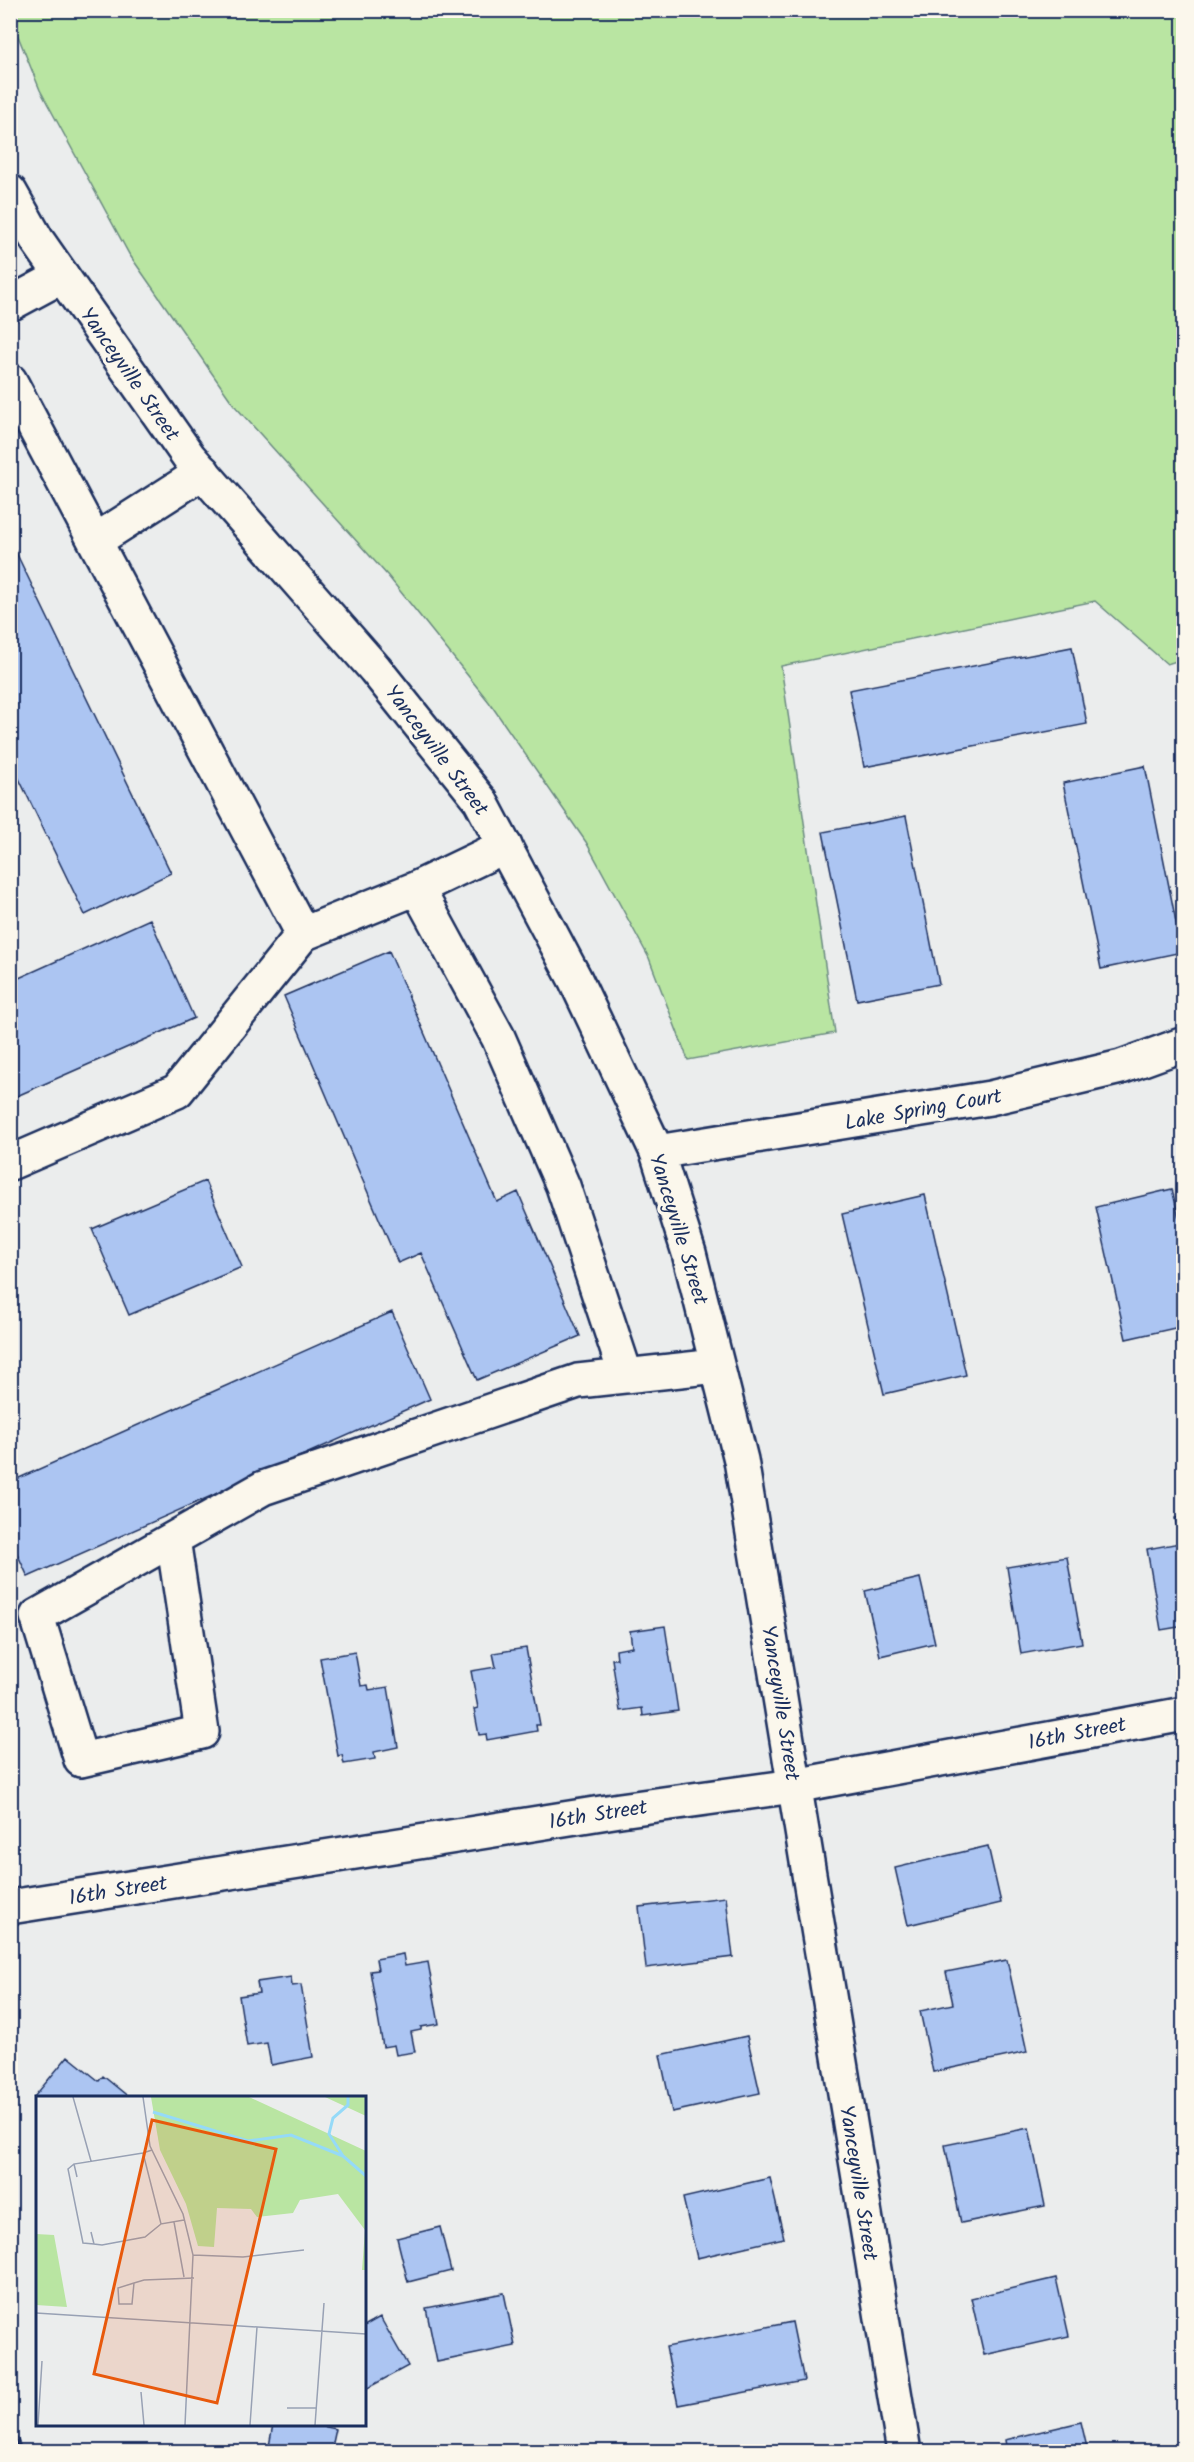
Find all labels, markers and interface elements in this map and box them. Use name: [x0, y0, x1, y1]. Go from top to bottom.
street label: Yanceyville Street: [70, 301, 188, 449]
street label: Yanceyville Street: [375, 678, 497, 824]
street label: Lake Spring Court: [842, 1080, 1005, 1141]
street label: Yanceyville Street: [639, 1150, 717, 1310]
street label: Yanceyville Street: [751, 1623, 808, 1784]
street label: 16th Street: [1025, 1709, 1130, 1760]
street label: 16th Street: [547, 1791, 651, 1840]
street label: 16th Street: [67, 1867, 171, 1916]
inset map: [36, 2096, 366, 2426]
street label: Yanceyville Street: [829, 2103, 886, 2264]

